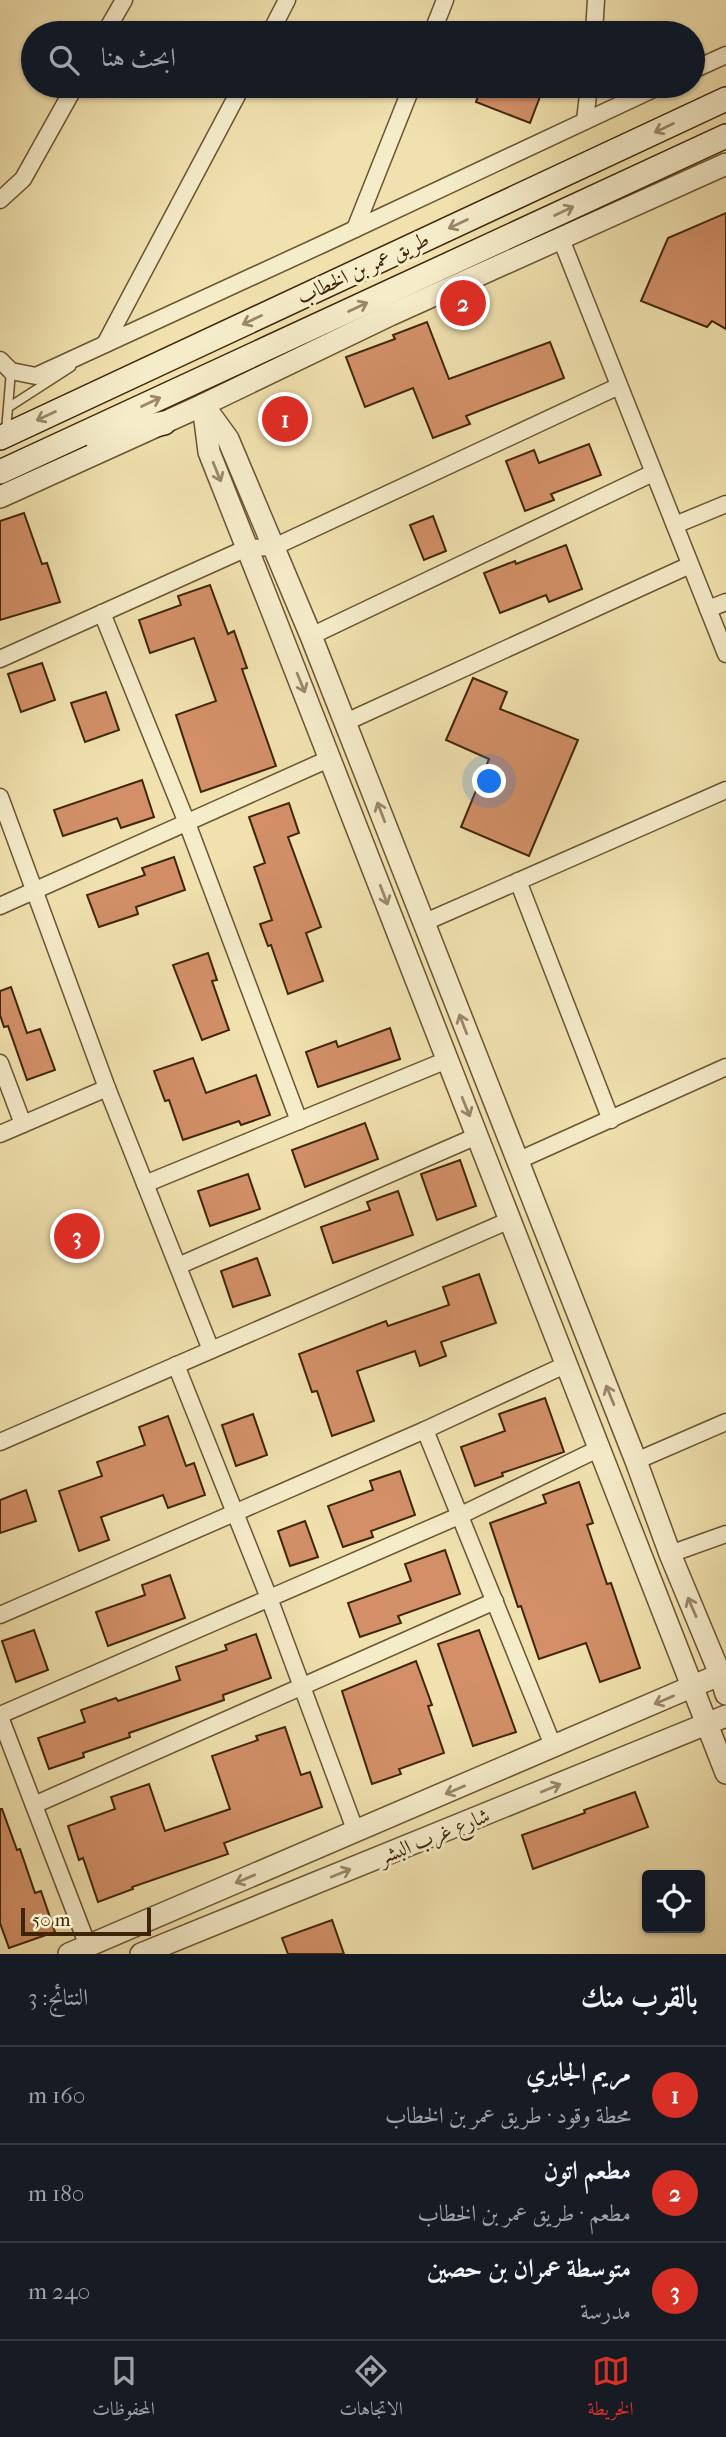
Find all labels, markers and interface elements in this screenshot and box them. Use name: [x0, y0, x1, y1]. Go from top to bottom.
search box: [21, 21, 705, 98]
icon: search: [45, 41, 83, 79]
text: ابحث هنا: [101, 42, 176, 73]
one-way arrow: [654, 122, 675, 135]
one-way arrow: [553, 204, 574, 217]
one-way arrow: [448, 218, 469, 231]
street label: طريق عمر بن الخطاب: [293, 227, 433, 310]
pin: 2: [440, 277, 486, 329]
one-way arrow: [347, 299, 368, 312]
one-way arrow: [242, 314, 263, 327]
pin: 1: [262, 393, 308, 445]
one-way arrow: [140, 395, 161, 408]
one-way arrow: [35, 410, 57, 423]
one-way arrow: [211, 460, 224, 482]
one-way arrow: [296, 671, 309, 693]
your location: [472, 764, 506, 798]
one-way arrow: [373, 802, 386, 824]
one-way arrow: [378, 883, 391, 905]
one-way arrow: [456, 1014, 469, 1036]
one-way arrow: [460, 1096, 473, 1117]
pin: 3: [54, 1210, 100, 1262]
one-way arrow: [603, 1385, 616, 1406]
one-way arrow: [685, 1597, 698, 1618]
one-way arrow: [654, 1694, 675, 1707]
one-way arrow: [540, 1781, 562, 1794]
one-way arrow: [444, 1784, 466, 1797]
street label: شارع غرب البشر: [373, 1803, 495, 1876]
one-way arrow: [329, 1866, 351, 1879]
map controls: [642, 1870, 705, 1933]
button: locate: [642, 1870, 705, 1933]
one-way arrow: [235, 1873, 257, 1886]
scale bar: [21, 1905, 150, 1937]
text: 50 m: [32, 1909, 71, 1931]
text: بالقرب منك: [581, 1980, 698, 2015]
text: النتائج: 3: [28, 1984, 88, 2011]
text: مريم الجابري: [526, 2057, 631, 2088]
text: 160 m: [28, 2082, 85, 2109]
text: 1: [671, 2082, 679, 2109]
text: محطة وقود · طريق عمر بن الخطاب: [385, 2102, 631, 2129]
text: مطعم اتون: [543, 2155, 631, 2186]
text: 180 m: [28, 2180, 85, 2207]
text: 2: [669, 2180, 681, 2207]
text: مطعم · طريق عمر بن الخطاب: [418, 2200, 631, 2227]
text: متوسطة عمران بن حصين: [427, 2253, 631, 2284]
text: 240 m: [28, 2278, 90, 2305]
text: 3: [670, 2278, 680, 2305]
text: مدرسة: [580, 2298, 631, 2325]
tab: المحفوظات: [92, 2352, 155, 2427]
tab: الاتجاهات: [340, 2352, 403, 2427]
tab: الخريطة: [587, 2352, 634, 2427]

